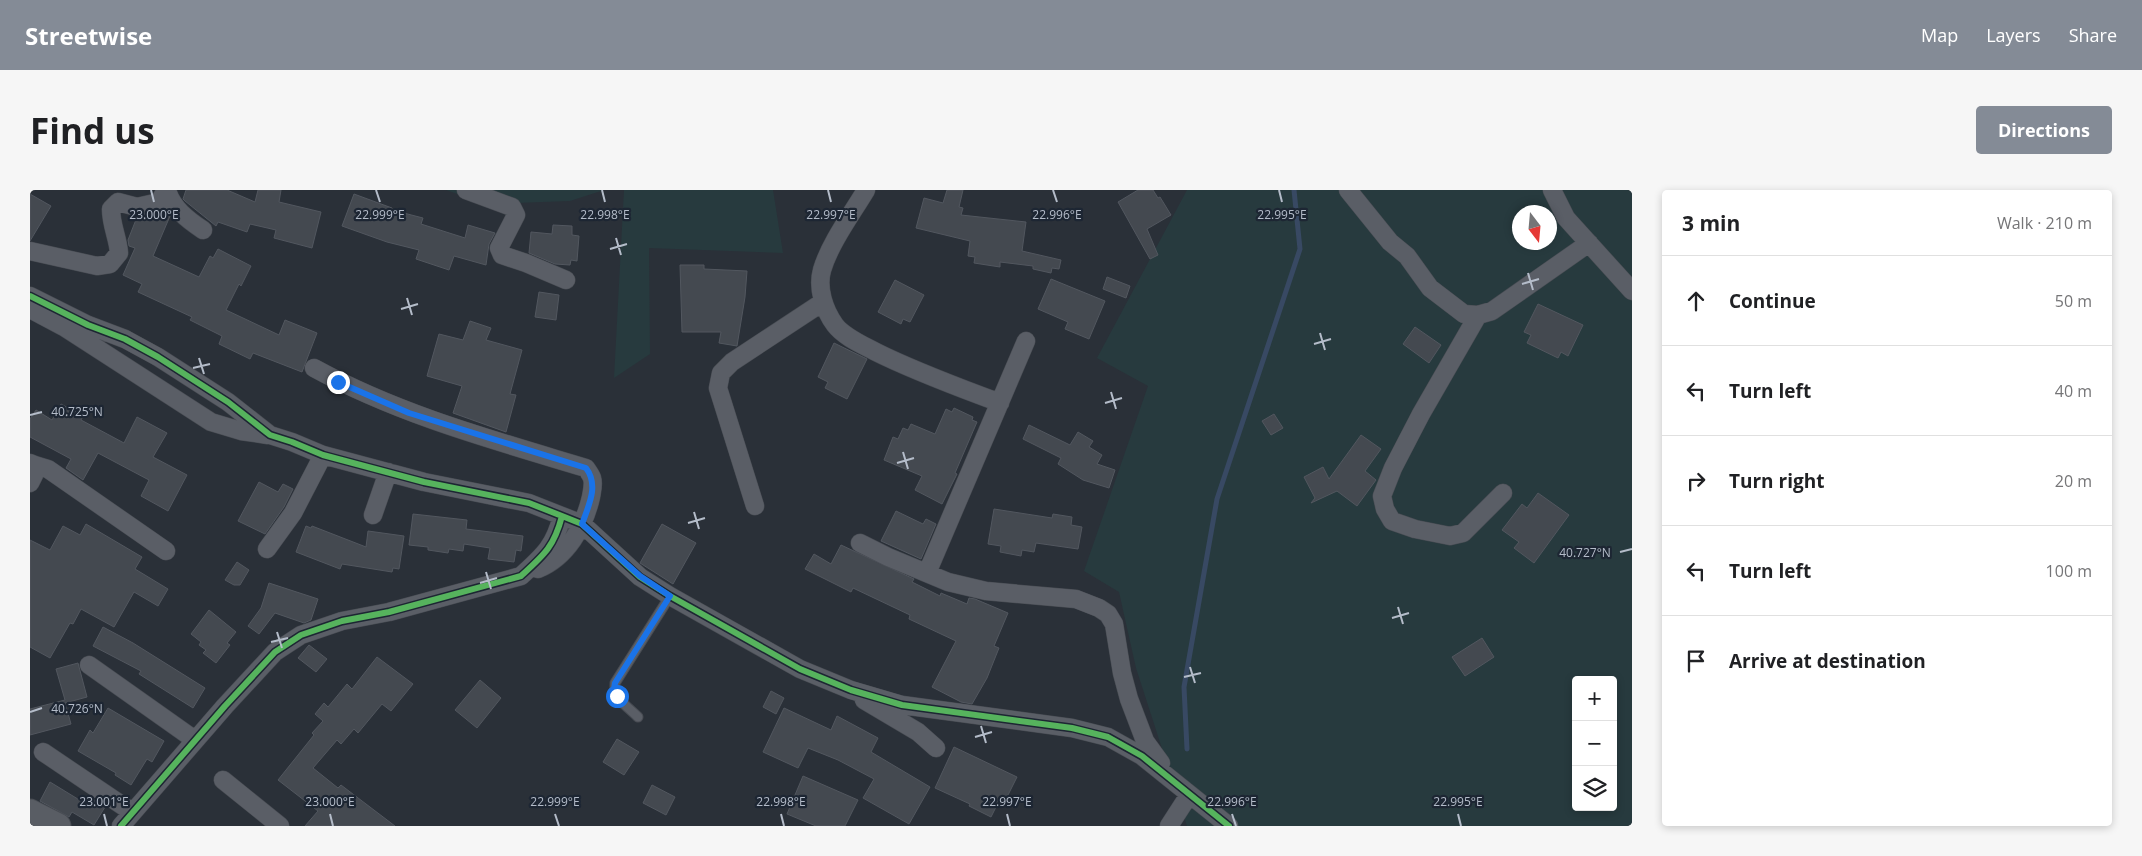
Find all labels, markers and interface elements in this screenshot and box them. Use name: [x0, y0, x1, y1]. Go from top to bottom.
text: Streetwise: [25, 19, 152, 52]
text: Map: [1921, 23, 1958, 47]
text: Layers: [1986, 23, 2041, 47]
text: Share: [2069, 23, 2117, 47]
button: Directions: [1976, 106, 2112, 154]
text: Find us: [30, 107, 155, 154]
north arrow: [1512, 205, 1557, 250]
text: 23.000°E: [129, 206, 179, 223]
text: 22.999°E: [355, 206, 405, 223]
text: 22.998°E: [580, 206, 630, 223]
text: 22.997°E: [806, 206, 856, 223]
text: 22.996°E: [1032, 206, 1082, 223]
text: 22.995°E: [1257, 206, 1307, 223]
text: 3 min: [1682, 209, 1740, 237]
text: Walk · 210 m: [1997, 212, 2092, 234]
icon: ahead: [1682, 287, 1710, 315]
text: Continue: [1729, 288, 1816, 314]
text: 50 m: [2055, 290, 2092, 312]
route end: [327, 371, 350, 394]
icon: left: [1682, 377, 1710, 405]
text: Turn left: [1729, 378, 1811, 404]
text: 40 m: [2055, 380, 2092, 402]
text: 40.725°N: [51, 403, 103, 420]
icon: right: [1682, 467, 1710, 495]
text: Turn right: [1729, 468, 1824, 494]
text: 20 m: [2055, 470, 2092, 492]
text: 40.727°N: [1559, 544, 1611, 561]
icon: left: [1682, 557, 1710, 585]
text: Turn left: [1729, 558, 1811, 584]
text: 100 m: [2046, 560, 2092, 582]
icon: arrive: [1682, 647, 1710, 675]
text: Arrive at destination: [1729, 648, 1926, 674]
map controls: [1572, 676, 1617, 811]
button: +: [1572, 676, 1617, 721]
route start: [606, 685, 629, 708]
text: 40.726°N: [51, 700, 103, 717]
button: −: [1572, 721, 1617, 766]
button: layers: [1572, 766, 1617, 811]
text: 23.001°E: [79, 793, 129, 810]
text: 23.000°E: [305, 793, 355, 810]
text: 22.999°E: [530, 793, 580, 810]
text: 22.998°E: [756, 793, 806, 810]
text: 22.997°E: [982, 793, 1032, 810]
text: 22.996°E: [1207, 793, 1257, 810]
text: 22.995°E: [1433, 793, 1483, 810]

